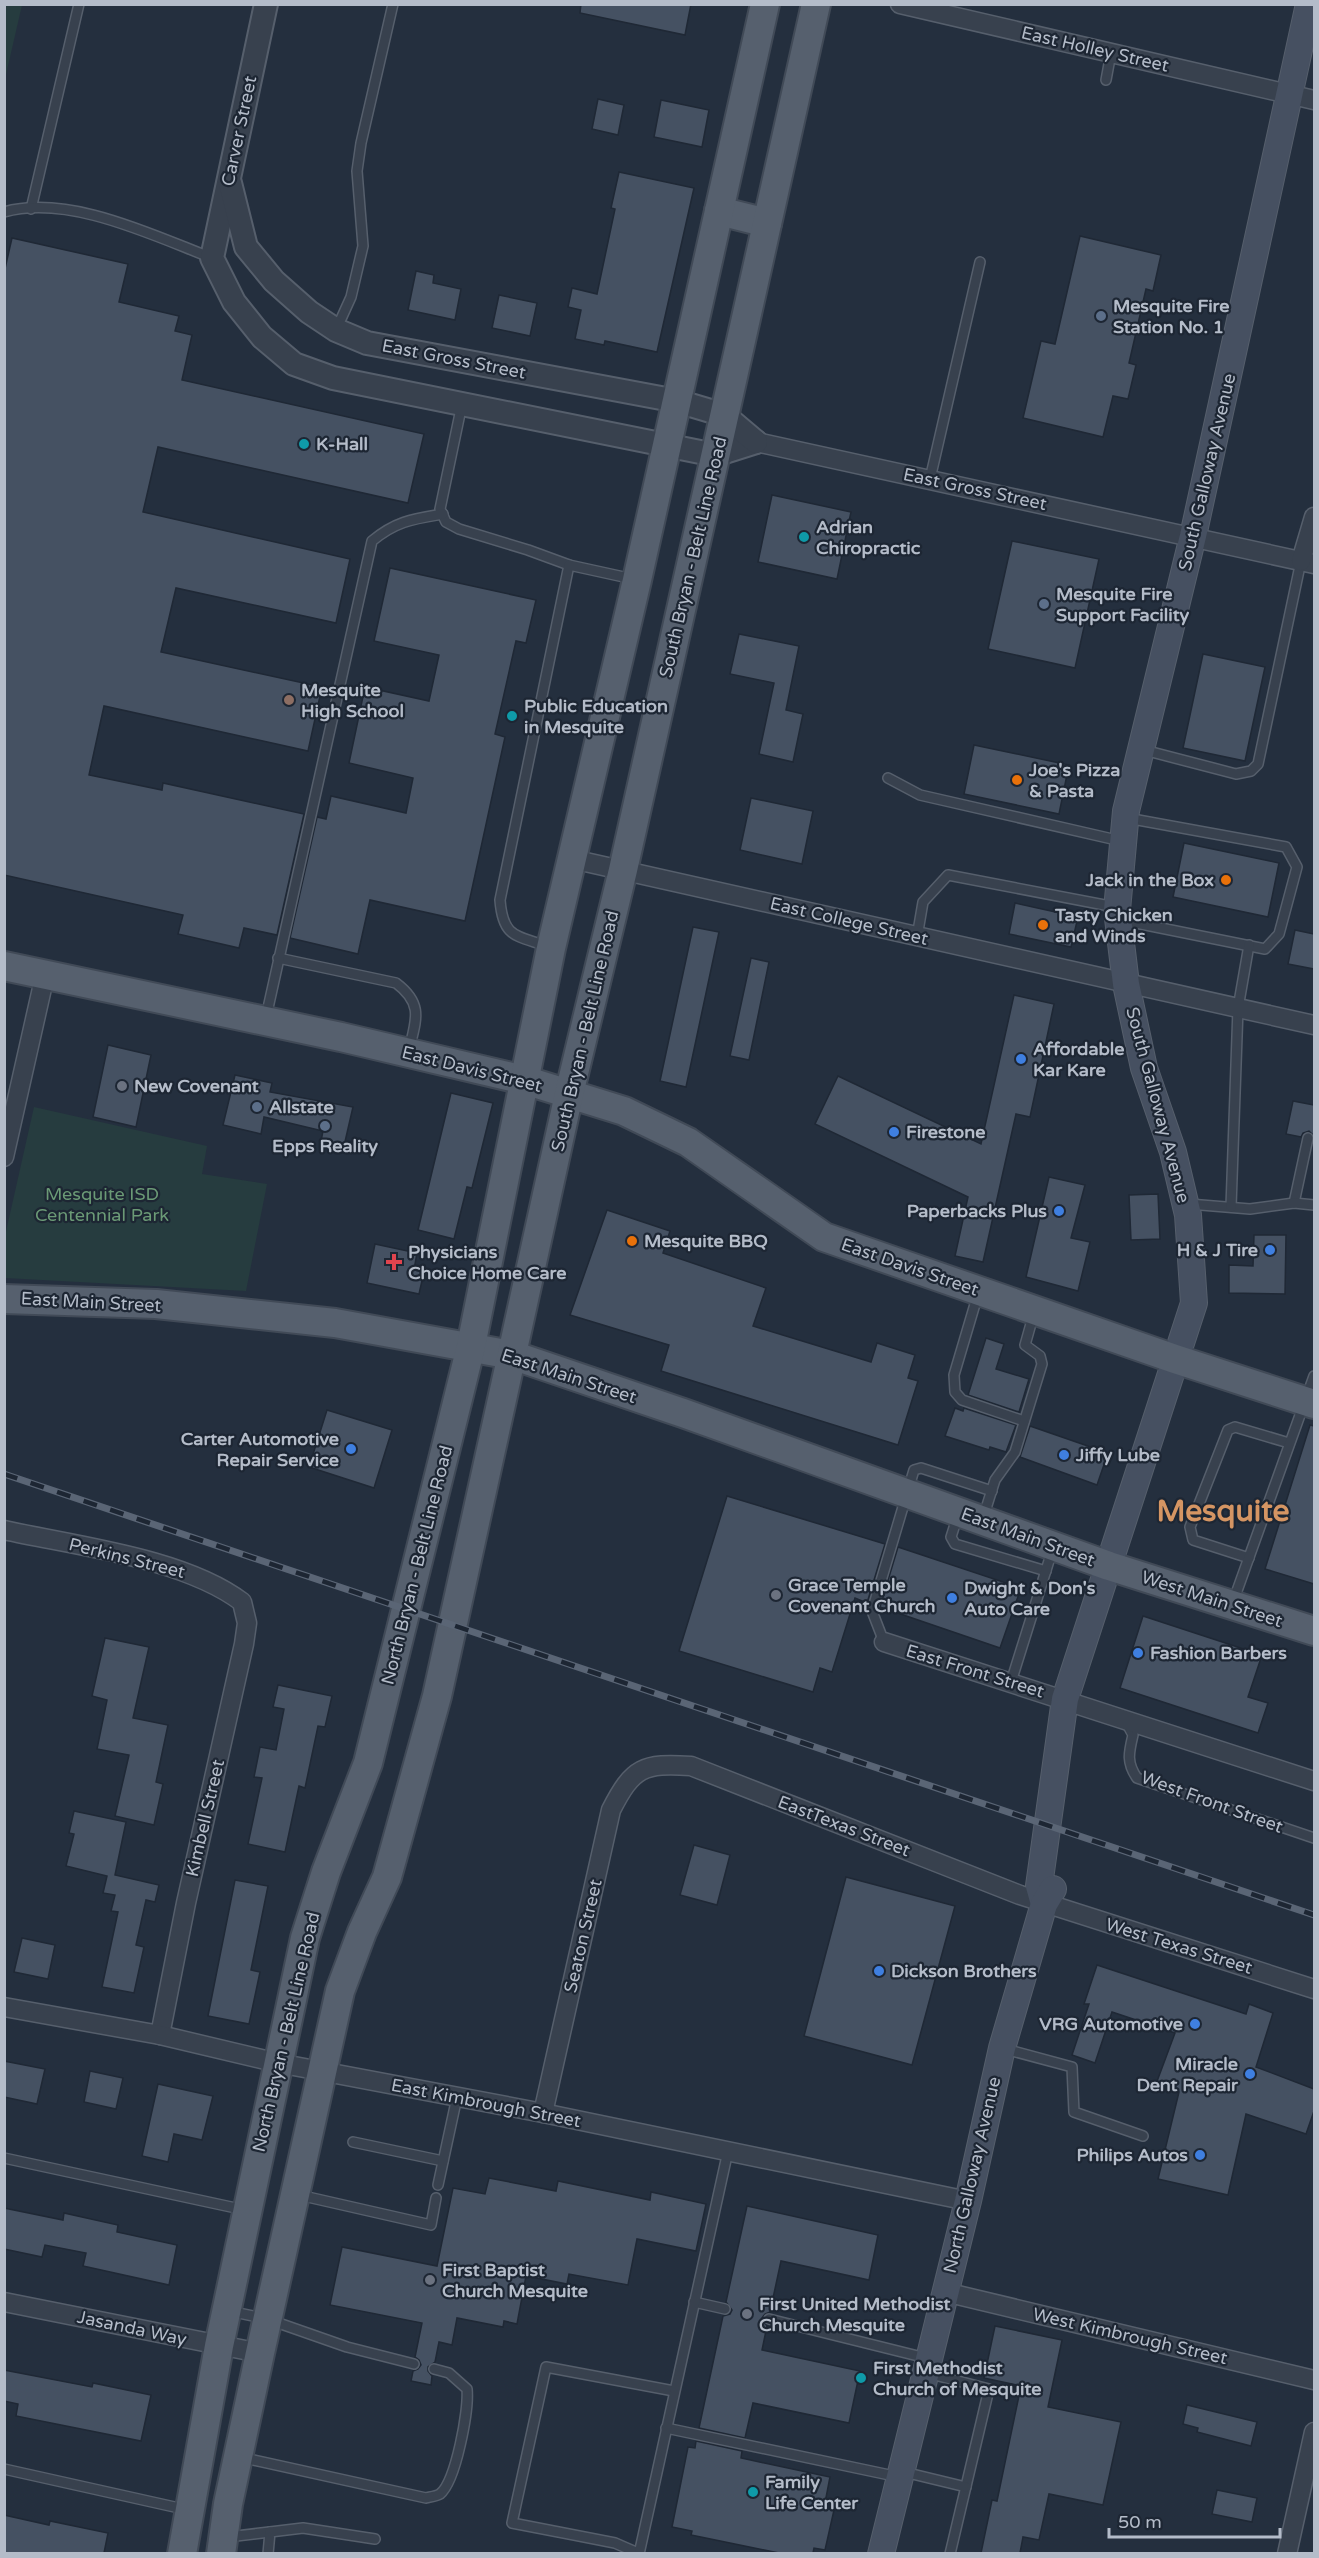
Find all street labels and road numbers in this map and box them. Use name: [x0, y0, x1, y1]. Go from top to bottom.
street label: East Holley Street: [1019, 21, 1171, 77]
street label: Carver Street: [217, 74, 261, 188]
street label: East Gross Street: [380, 334, 528, 384]
street label: South Galloway Avenue: [1174, 371, 1240, 573]
street label: South Bryan - Belt Line Road: [655, 434, 731, 680]
street label: East Gross Street: [901, 463, 1049, 515]
street label: East College Street: [768, 892, 930, 950]
street label: South Bryan - Belt Line Road: [547, 908, 623, 1154]
street label: South Galloway Avenue: [1121, 1005, 1195, 1205]
street label: East Davis Street: [400, 1041, 544, 1097]
street label: East Davis Street: [838, 1233, 982, 1301]
street label: East Main Street: [20, 1287, 162, 1317]
street label: East Main Street: [499, 1344, 639, 1408]
street label: North Bryan - Belt Line Road: [377, 1443, 457, 1687]
street label: East Main Street: [958, 1503, 1098, 1571]
street label: Perkins Street: [67, 1533, 187, 1583]
street label: West Main Street: [1139, 1566, 1285, 1632]
street label: East Front Street: [903, 1640, 1047, 1703]
street label: Kimbell Street: [181, 1757, 229, 1879]
street label: West Front Street: [1138, 1766, 1286, 1838]
street label: EastTexas Street: [775, 1791, 913, 1861]
street label: Seaton Street: [559, 1877, 607, 1995]
street label: North Bryan - Belt Line Road: [248, 1910, 324, 2154]
street label: West Texas Street: [1103, 1913, 1255, 1979]
street label: East Kimbrough Street: [389, 2074, 583, 2132]
street label: North Galloway Avenue: [939, 2075, 1005, 2275]
street label: West Kimbrough Street: [1031, 2303, 1230, 2369]
street label: Jasanda Way: [75, 2306, 189, 2350]

